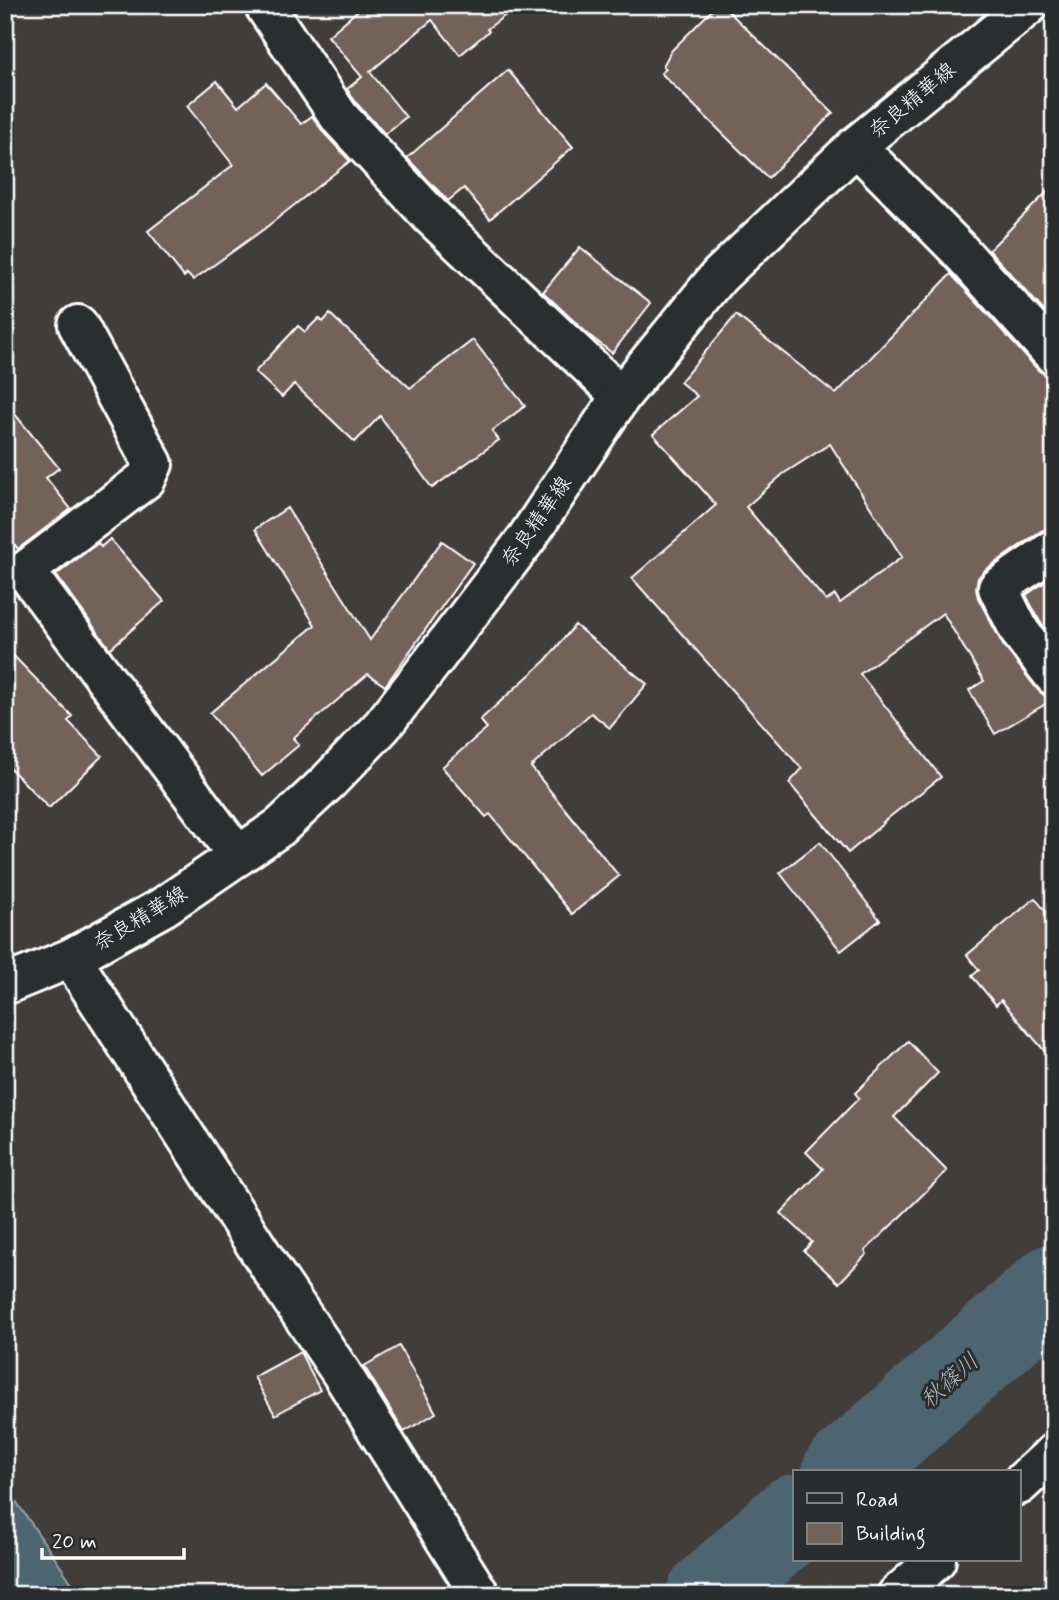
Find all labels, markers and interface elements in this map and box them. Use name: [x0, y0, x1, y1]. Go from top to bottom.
street label: 奈良精華線: [863, 56, 962, 145]
street label: 奈良精華線: [495, 471, 578, 573]
street label: 奈良精華線: [88, 880, 193, 958]
water label: 秋篠川: [915, 1347, 986, 1416]
legend: [793, 1470, 1020, 1562]
text: Road: [856, 1486, 898, 1514]
scale bar: [42, 1516, 184, 1560]
text: Building: [856, 1520, 926, 1550]
text: 20 m: [52, 1528, 97, 1556]

